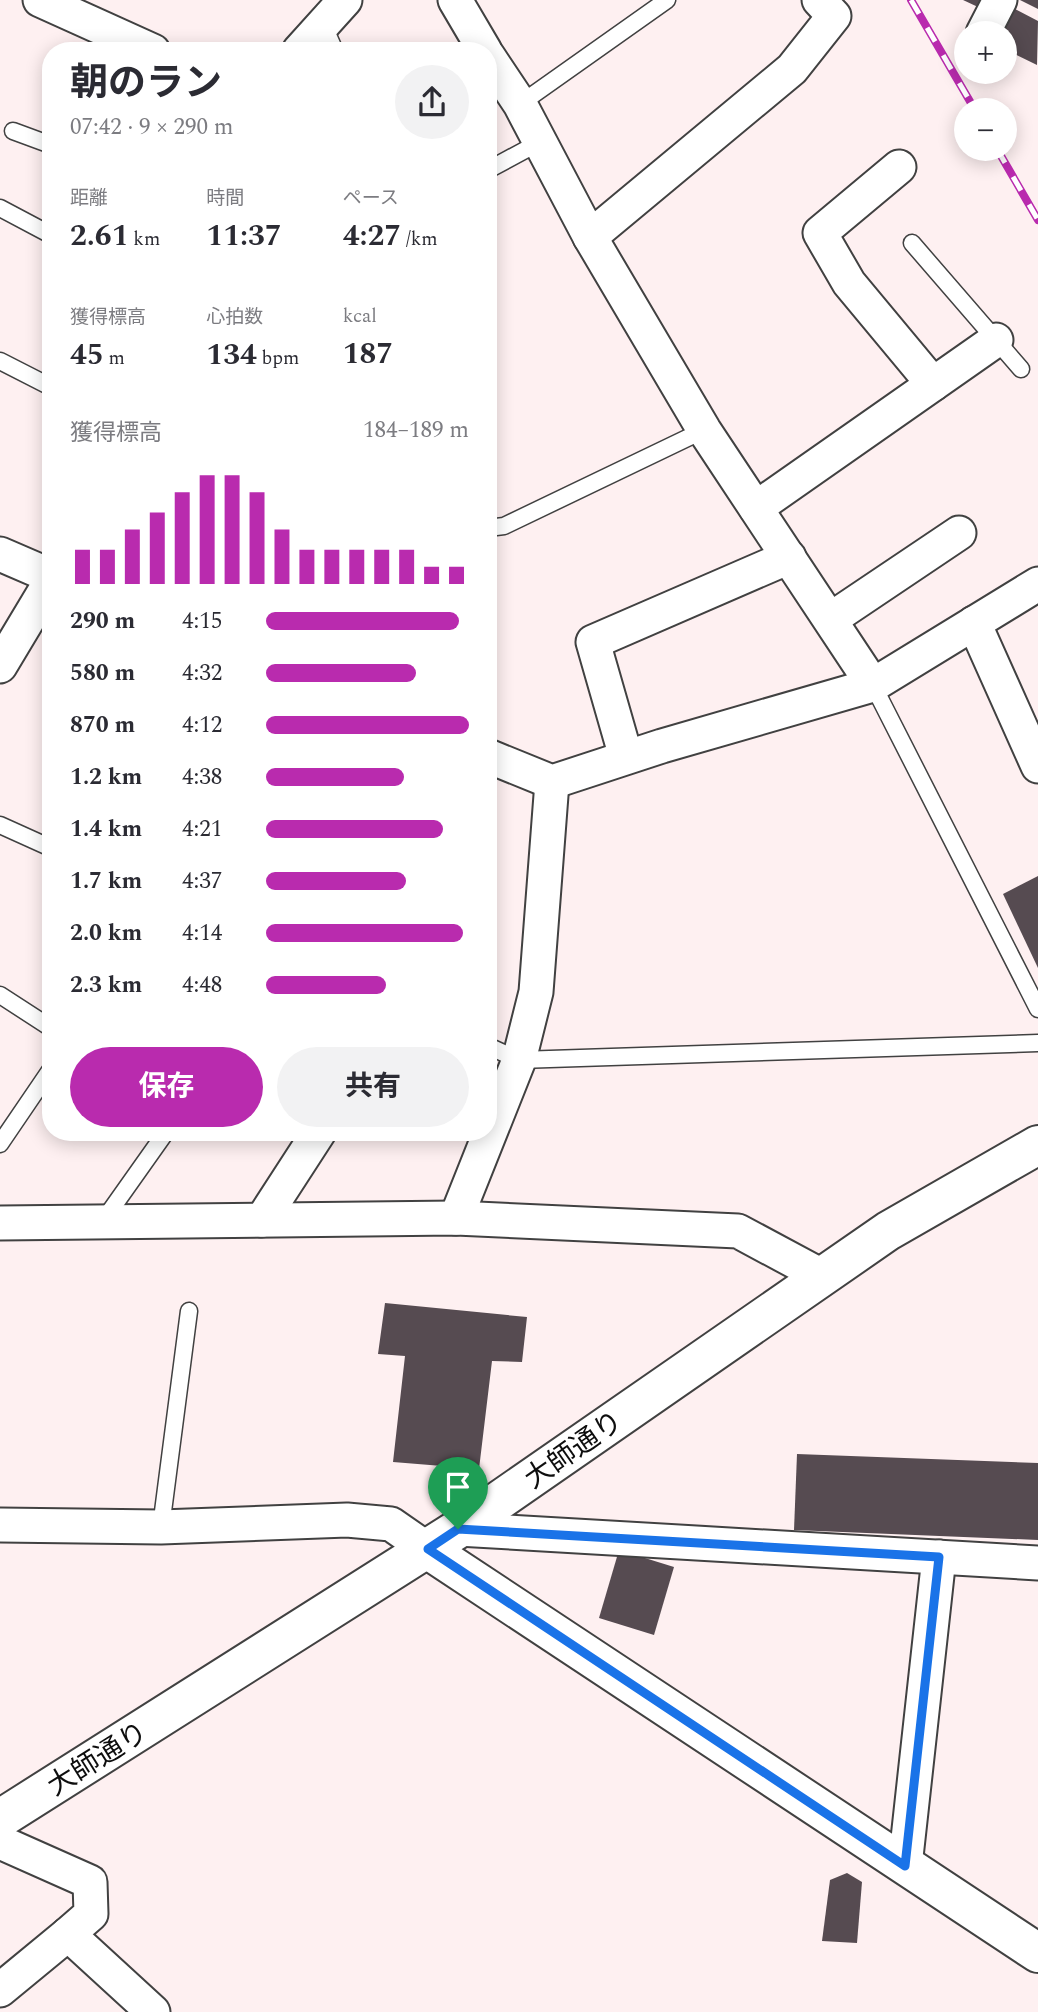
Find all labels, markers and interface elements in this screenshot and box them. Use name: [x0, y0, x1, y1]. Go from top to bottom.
map controls: [954, 21, 1017, 161]
button: +: [954, 21, 1017, 84]
text: 朝のラン: [70, 55, 222, 113]
button: share: [395, 65, 469, 139]
button: −: [954, 98, 1017, 161]
text: 07:42 · 9 × 290 m: [70, 110, 234, 145]
text: 距離: [70, 184, 108, 213]
text: 時間: [206, 184, 244, 213]
text: ペース: [343, 184, 399, 213]
text: 2.61: [70, 213, 129, 259]
text: 11:37: [206, 213, 282, 259]
text: 4:27: [343, 213, 401, 259]
text: km: [129, 225, 160, 254]
text: /km: [401, 225, 438, 254]
text: kcal: [343, 302, 377, 331]
text: 獲得標高: [70, 303, 146, 332]
text: 心拍数: [206, 303, 263, 332]
text: 187: [343, 331, 393, 377]
text: 45: [70, 332, 104, 378]
text: 134: [206, 332, 257, 378]
text: m: [104, 344, 125, 373]
text: bpm: [257, 344, 299, 373]
text: 184–189 m: [363, 413, 469, 448]
text: 獲得標高: [70, 416, 162, 451]
text: 290 m: [70, 604, 135, 639]
text: 4:15: [182, 604, 222, 639]
text: 580 m: [70, 656, 135, 691]
text: 4:32: [182, 656, 222, 691]
text: 870 m: [70, 708, 135, 743]
text: 4:12: [182, 708, 222, 743]
text: 1.2 km: [70, 760, 142, 795]
text: 4:38: [182, 760, 222, 795]
text: 1.4 km: [70, 812, 142, 847]
text: 4:21: [182, 812, 222, 847]
text: 1.7 km: [70, 864, 142, 899]
text: 4:37: [182, 864, 222, 899]
text: 2.0 km: [70, 916, 142, 951]
text: 4:14: [182, 916, 222, 951]
text: 2.3 km: [70, 968, 142, 1003]
text: 4:48: [182, 968, 222, 1003]
button: 保存: [70, 1047, 263, 1127]
button: 共有: [277, 1047, 469, 1127]
street label: 大師通り: [516, 1400, 632, 1500]
pin: [428, 1457, 488, 1529]
icon: arrive: [439, 1468, 477, 1506]
street label: 大師通り: [39, 1711, 157, 1807]

